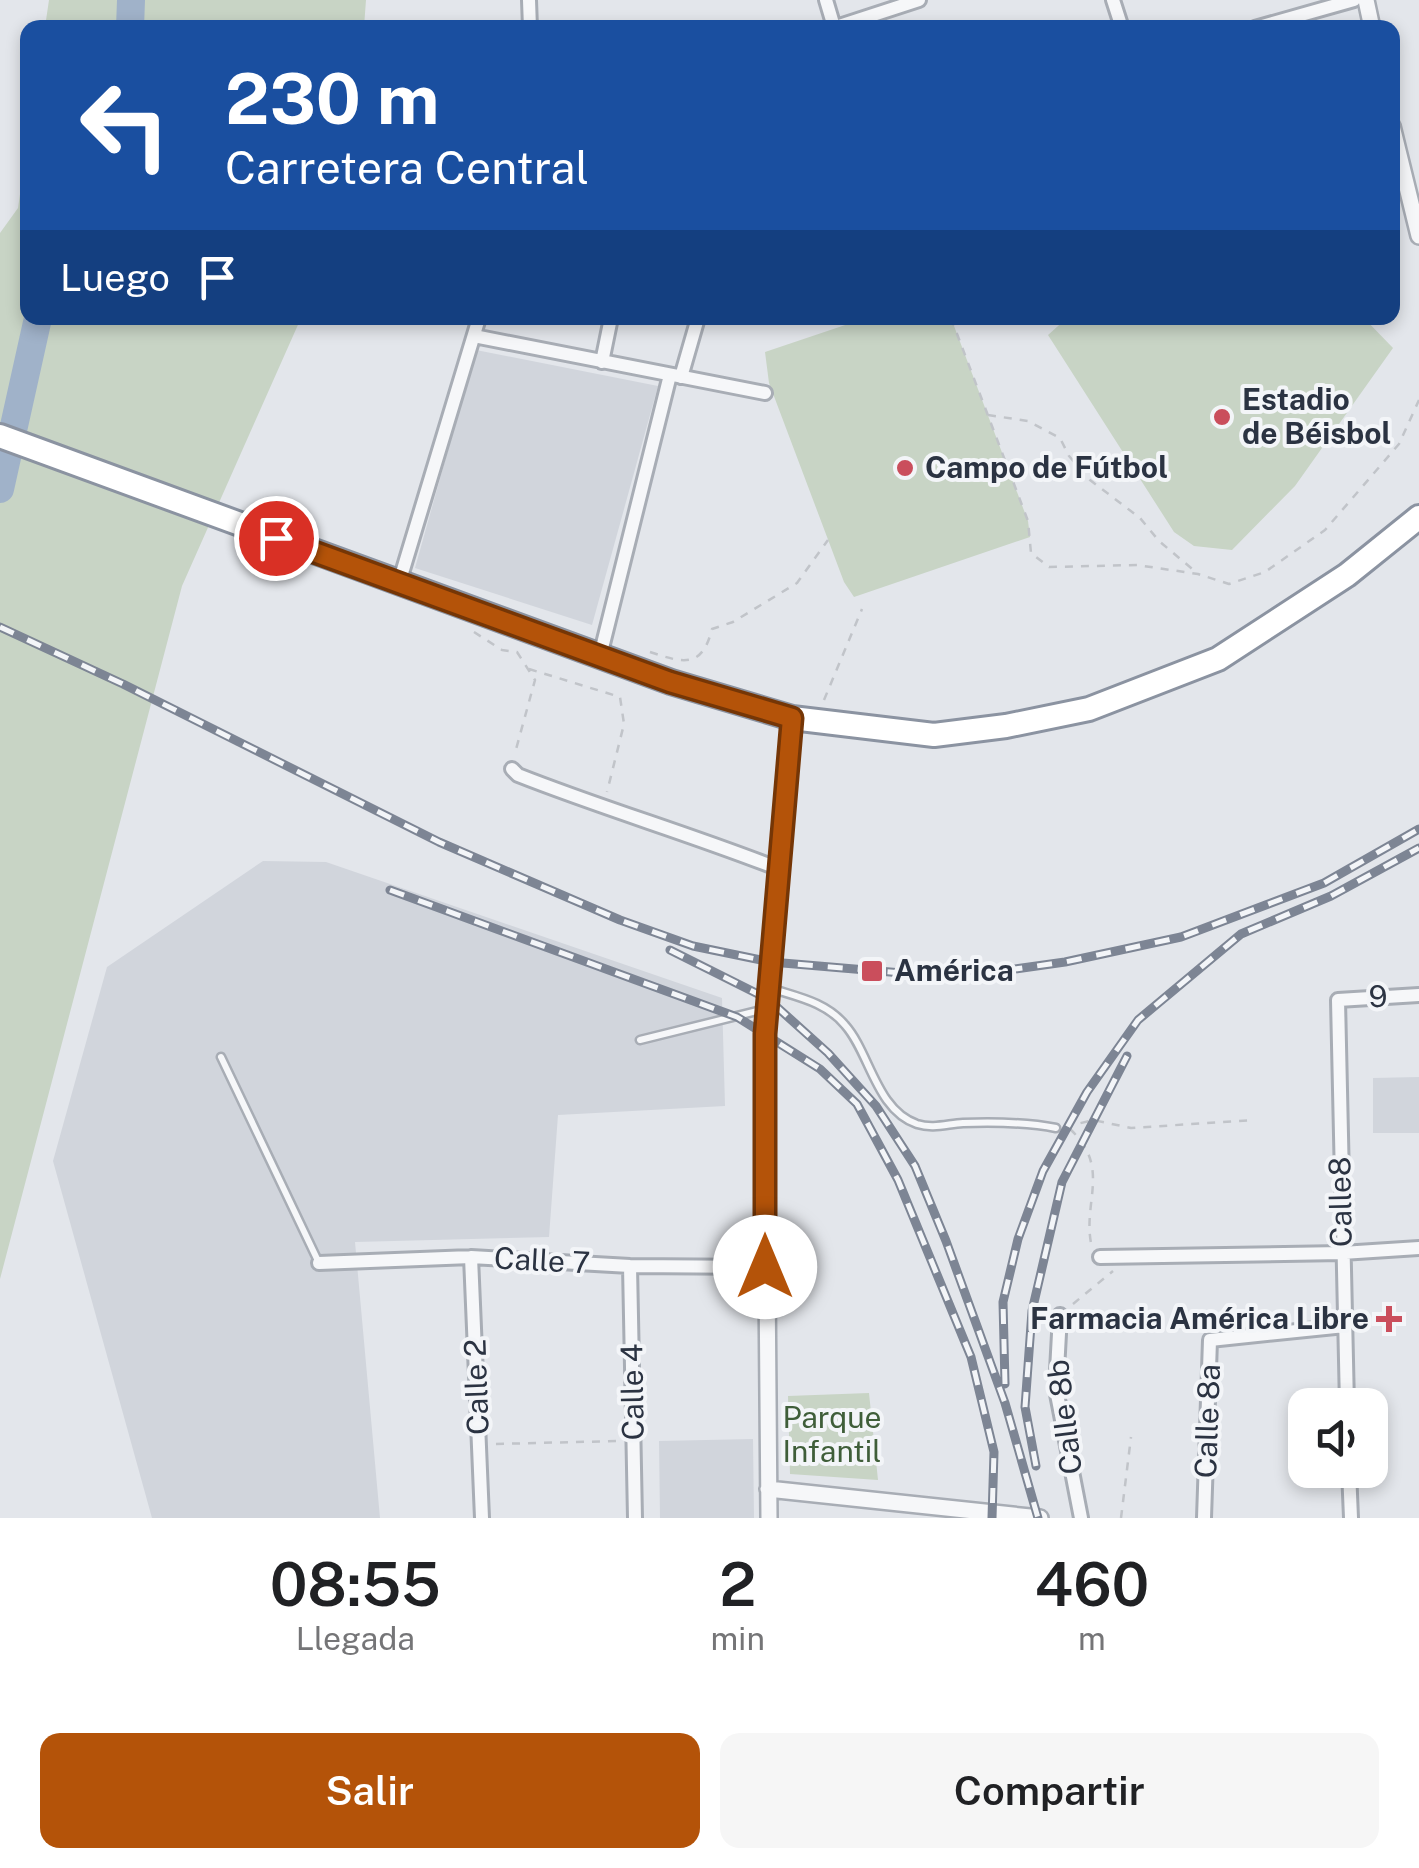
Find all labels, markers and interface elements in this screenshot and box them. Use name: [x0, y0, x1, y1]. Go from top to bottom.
text: 230 m: [225, 57, 439, 140]
icon: left: [60, 60, 190, 190]
text: Carretera Central: [225, 141, 589, 194]
icon: arrive: [190, 250, 245, 305]
text: Luego: [60, 255, 170, 300]
place label: Estadio de Béisbol: [1242, 381, 1391, 451]
marker: Estadio de Béisbol: [1211, 406, 1233, 428]
place label: Campo de Fútbol: [925, 449, 1168, 485]
marker: Campo de Fútbol: [894, 457, 916, 479]
pin: [234, 496, 319, 581]
icon: arrive: [249, 511, 304, 566]
place label: América: [894, 952, 1014, 988]
marker: América: [859, 958, 885, 984]
street label: 9: [1368, 978, 1388, 1014]
street label: Calle8: [1321, 1156, 1359, 1248]
position arrow: [713, 1215, 817, 1319]
street label: Calle 7: [493, 1240, 591, 1280]
place label: Farmacia América Libre: [1030, 1300, 1369, 1336]
marker: Farmacia América Libre: [1378, 1308, 1400, 1330]
street label: Calle 2: [456, 1338, 496, 1436]
street label: Calle 4: [613, 1343, 651, 1441]
street label: Calle 8b: [1039, 1358, 1089, 1477]
street label: Calle 8a: [1187, 1363, 1227, 1479]
map controls: [1288, 1388, 1388, 1488]
button: sound: [1288, 1388, 1388, 1488]
park label: Parque Infantil: [782, 1399, 882, 1469]
text: 08:55: [270, 1549, 441, 1620]
text: 2: [719, 1549, 756, 1620]
text: 460: [1035, 1549, 1149, 1620]
text: Llegada: [296, 1620, 415, 1657]
text: min: [711, 1620, 765, 1657]
text: m: [1078, 1620, 1106, 1657]
button: Salir: [40, 1733, 700, 1848]
button: Compartir: [720, 1733, 1379, 1848]

